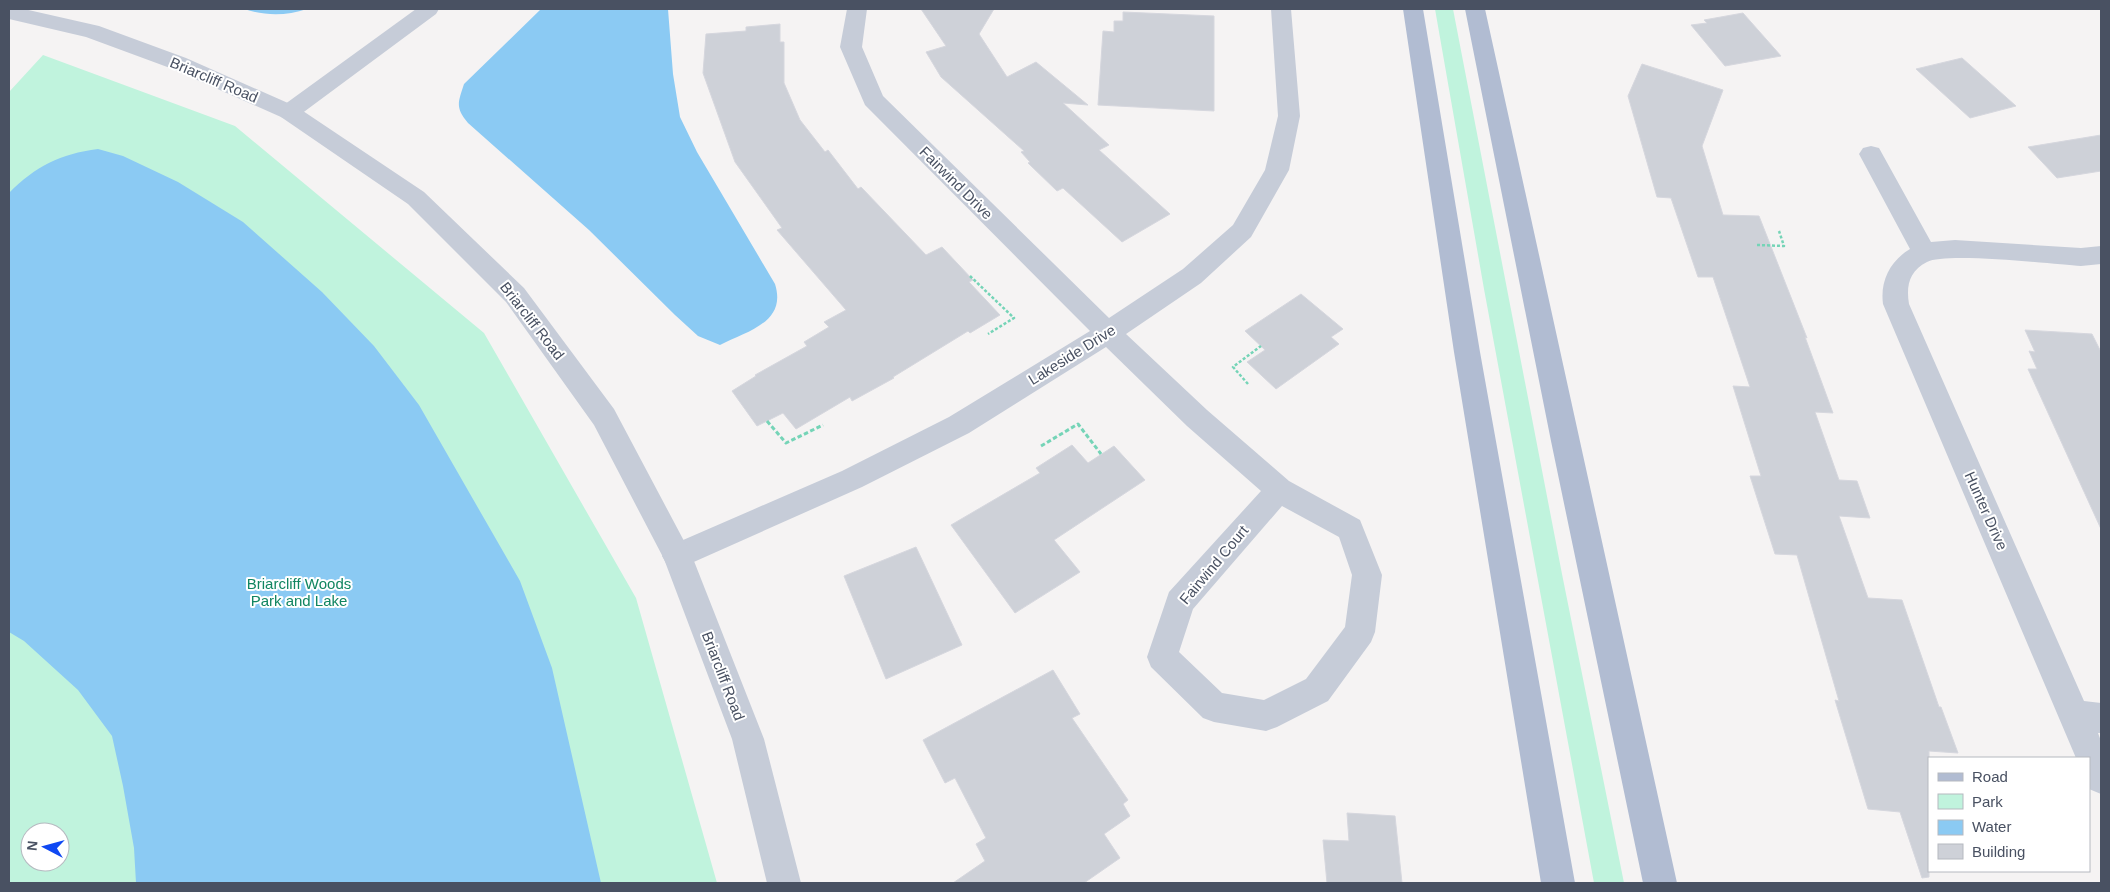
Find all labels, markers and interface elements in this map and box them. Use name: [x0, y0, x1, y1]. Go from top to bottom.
street label: Briarcliff Road: [168, 53, 261, 106]
street label: Fairwind Drive: [916, 143, 996, 223]
street label: Briarcliff Road: [497, 278, 568, 363]
street label: Lakeside Drive: [1025, 321, 1118, 388]
street label: Hunter Drive: [1962, 469, 2011, 553]
street label: Fairwind Court: [1176, 521, 1252, 607]
park label: Briarcliff Woods Park and Lake: [247, 575, 351, 609]
street label: Briarcliff Road: [699, 629, 748, 723]
legend: [1928, 757, 2090, 872]
text: Road: [1972, 768, 2008, 785]
text: Park: [1972, 793, 2003, 810]
text: Water: [1972, 818, 2011, 835]
north arrow: [20, 822, 70, 872]
text: N: [24, 840, 41, 852]
text: Building: [1972, 843, 2025, 860]

